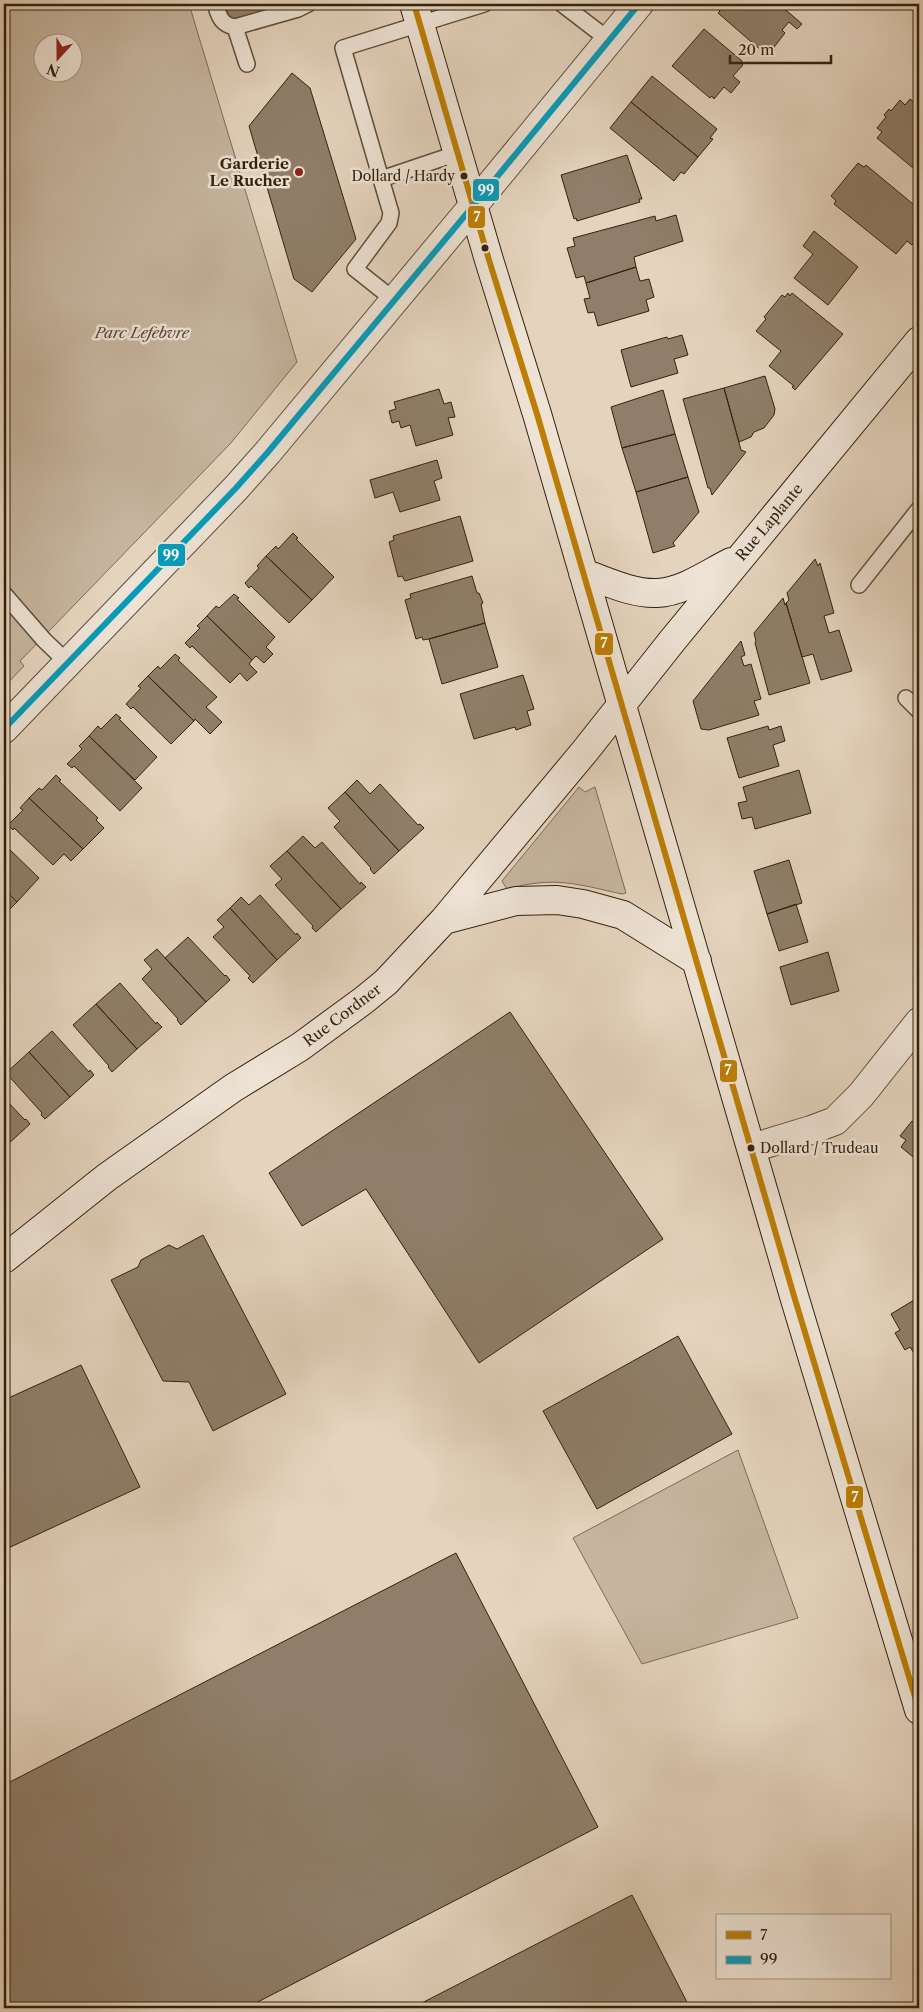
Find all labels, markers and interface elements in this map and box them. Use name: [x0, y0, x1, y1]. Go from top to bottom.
north arrow: [32, 32, 82, 82]
scale bar: [730, 32, 832, 64]
text: 20 m: [738, 40, 774, 59]
text: N: [44, 60, 62, 81]
place label: Garderie Le Rucher: [210, 154, 290, 190]
marker: Garderie Le Rucher: [293, 166, 305, 178]
place label: Dollard / Hardy: [351, 167, 455, 185]
marker: Dollard / Hardy: [459, 171, 469, 181]
line badge: 99: [472, 178, 500, 202]
text: 99: [478, 181, 494, 199]
line badge: 7: [467, 205, 486, 229]
text: 7: [473, 208, 481, 226]
unlabelled marker: [480, 243, 490, 253]
park label: Parc Lefebvre: [94, 323, 190, 342]
street label: Rue Laplante: [731, 479, 807, 565]
line badge: 99: [157, 543, 186, 567]
text: 99: [163, 546, 179, 564]
line badge: 7: [594, 632, 614, 656]
text: 7: [600, 634, 608, 652]
street label: Rue Cordner: [299, 979, 385, 1050]
line badge: 7: [719, 1059, 738, 1083]
text: 7: [724, 1061, 732, 1079]
place label: Dollard / Trudeau: [760, 1139, 879, 1157]
marker: Dollard / Trudeau: [746, 1143, 756, 1153]
line badge: 7: [845, 1485, 864, 1509]
text: 7: [851, 1488, 859, 1506]
legend: [716, 1914, 890, 1980]
text: 7: [760, 1925, 768, 1944]
text: 99: [760, 1949, 778, 1968]

